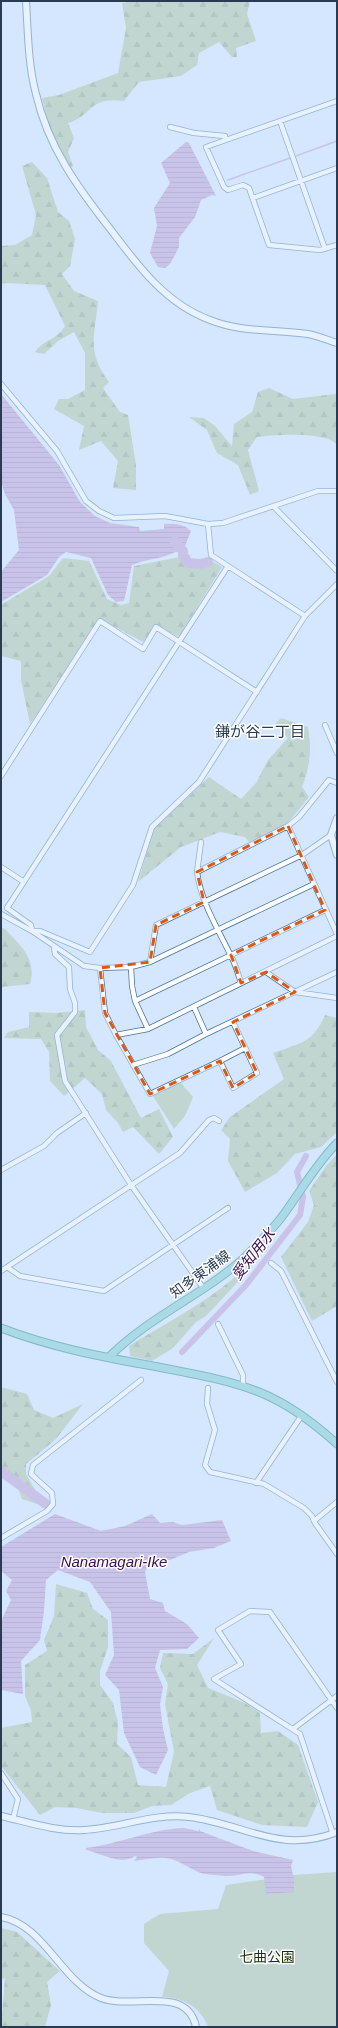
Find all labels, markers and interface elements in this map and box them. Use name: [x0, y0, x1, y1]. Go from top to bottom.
district label: 鎌が谷二丁目: [215, 723, 305, 740]
water label: 愛知用水: [228, 1224, 279, 1283]
street label: 知多東浦線: [167, 1247, 233, 1301]
water label: Nanamagari-Ike: [61, 1553, 167, 1570]
park label: 七曲公園: [239, 1949, 295, 1965]

